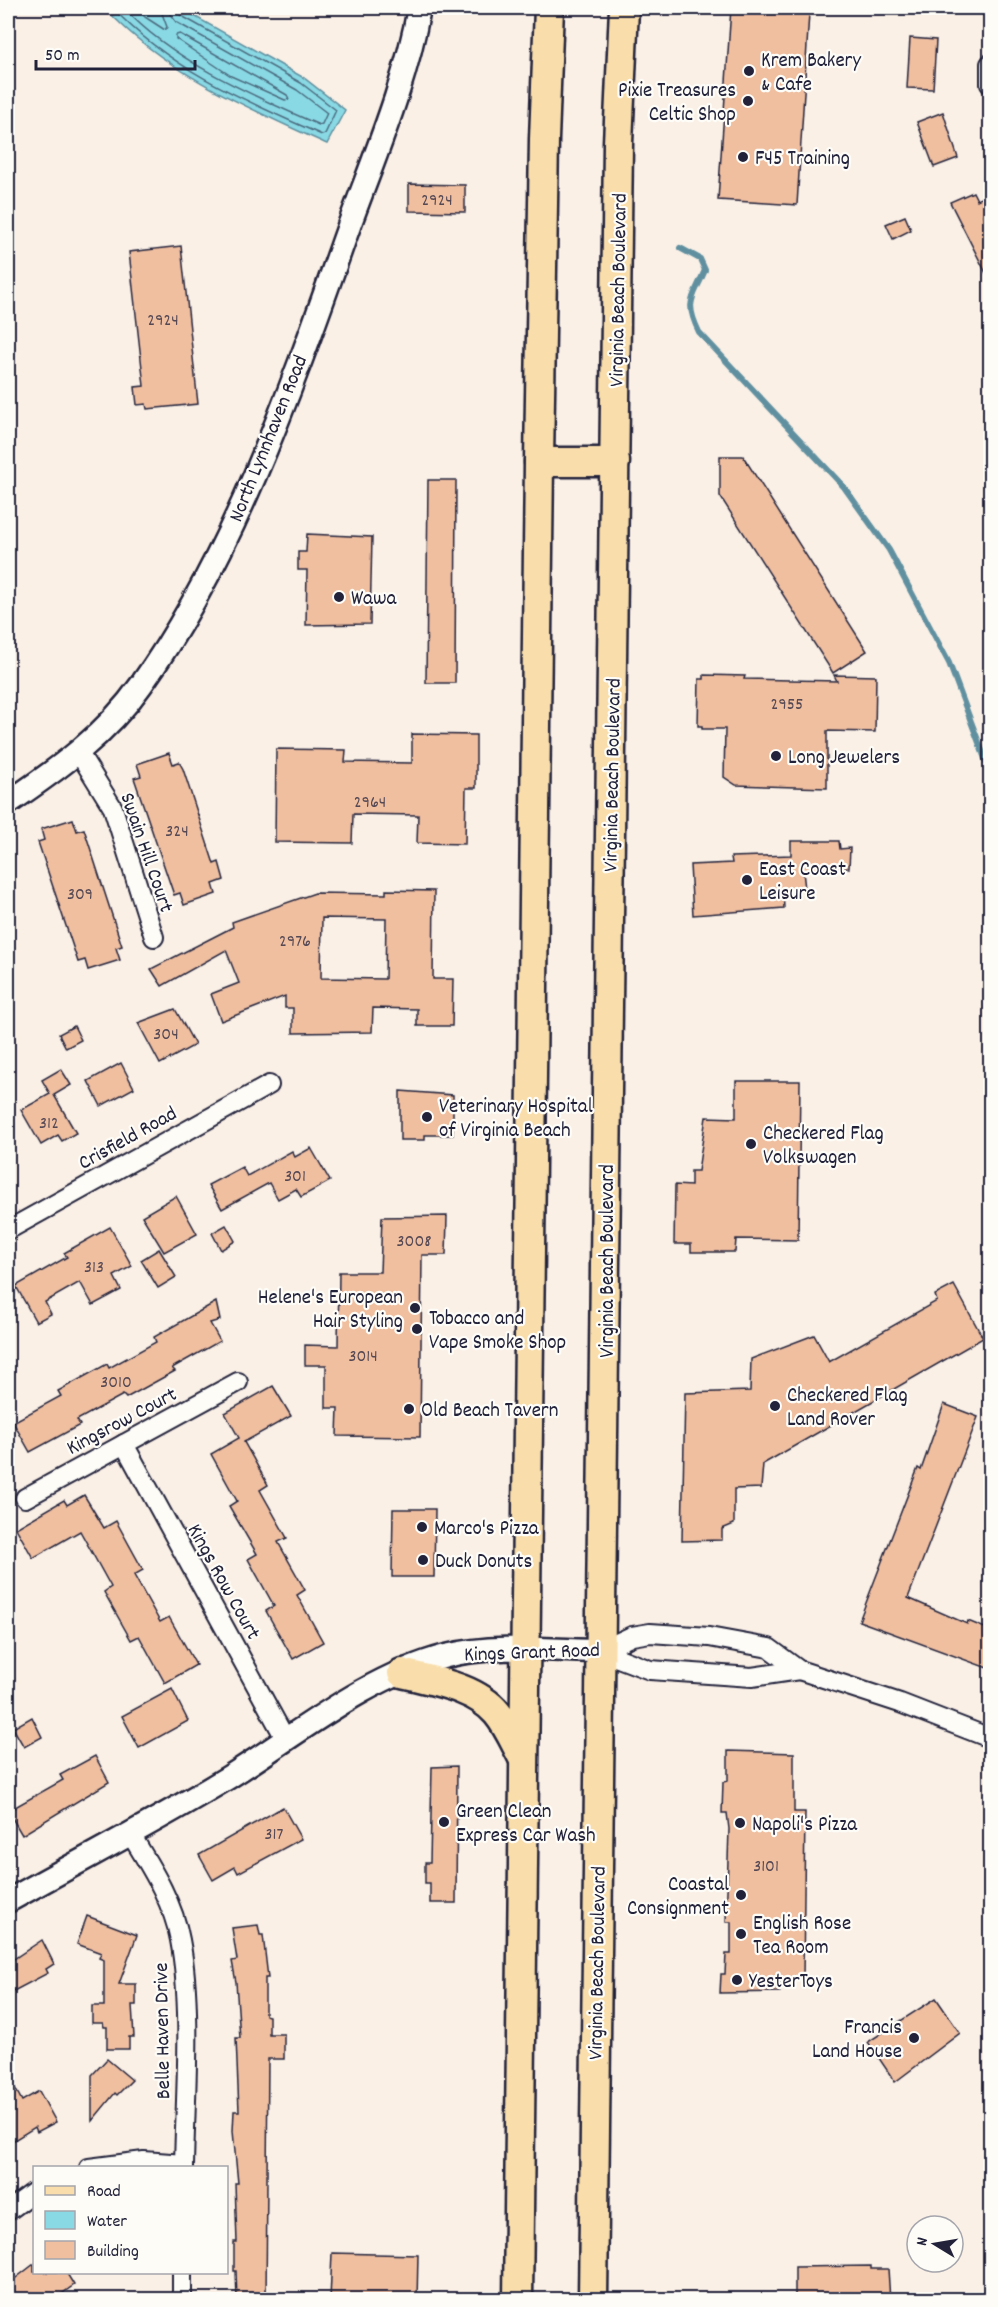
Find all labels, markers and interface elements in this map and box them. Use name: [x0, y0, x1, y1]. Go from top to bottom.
scale bar: [36, 33, 195, 71]
text: 50 m: [45, 44, 80, 69]
place label: Krem Bakery & Cafe: [761, 47, 861, 101]
marker: Krem Bakery & Cafe: [742, 64, 756, 78]
place label: Pixie Treasures Celtic Shop: [618, 77, 736, 131]
marker: Pixie Treasures Celtic Shop: [741, 94, 755, 108]
place label: F45 Training: [755, 145, 850, 175]
marker: F45 Training: [736, 150, 750, 164]
house number: 2924: [421, 189, 453, 214]
street label: Virginia Beach Boulevard: [603, 193, 637, 387]
house number: 2924: [147, 309, 179, 334]
street label: North Lynnhaven Road: [223, 351, 317, 527]
place label: Wawa: [351, 585, 397, 615]
marker: Wawa: [332, 590, 346, 604]
street label: Virginia Beach Boulevard: [597, 678, 631, 872]
house number: 2955: [771, 693, 803, 718]
place label: Long Jewelers: [788, 744, 900, 774]
marker: Long Jewelers: [769, 749, 783, 763]
street label: Swain Hill Court: [111, 789, 180, 917]
house number: 2964: [354, 791, 386, 816]
house number: 324: [165, 820, 189, 845]
place label: East Coast Leisure: [759, 856, 846, 910]
marker: East Coast Leisure: [740, 873, 754, 887]
house number: 309: [67, 883, 93, 908]
house number: 2976: [279, 930, 311, 955]
house number: 304: [153, 1023, 179, 1048]
place label: Veterinary Hospital of Virginia Beach: [439, 1093, 593, 1147]
street label: Crisfield Road: [74, 1100, 183, 1179]
marker: Veterinary Hospital of Virginia Beach: [420, 1110, 434, 1124]
house number: 312: [39, 1112, 59, 1137]
place label: Checkered Flag Volkswagen: [763, 1120, 884, 1174]
marker: Checkered Flag Volkswagen: [744, 1137, 758, 1151]
street label: Virginia Beach Boulevard: [594, 1164, 624, 1358]
house number: 301: [284, 1165, 306, 1190]
house number: 3008: [397, 1230, 431, 1255]
house number: 313: [84, 1256, 104, 1281]
place label: Helene's European Hair Styling: [258, 1284, 403, 1338]
marker: Helene's European Hair Styling: [408, 1301, 422, 1315]
place label: Tobacco and Vape Smoke Shop: [429, 1305, 566, 1359]
marker: Tobacco and Vape Smoke Shop: [410, 1322, 424, 1336]
house number: 3014: [348, 1345, 378, 1370]
house number: 3010: [100, 1371, 132, 1396]
street label: Kingsrow Court: [62, 1381, 183, 1464]
place label: Checkered Flag Land Rover: [787, 1382, 908, 1436]
place label: Old Beach Tavern: [421, 1397, 558, 1427]
marker: Checkered Flag Land Rover: [768, 1399, 782, 1413]
marker: Old Beach Tavern: [402, 1402, 416, 1416]
place label: Marco's Pizza: [434, 1515, 540, 1545]
street label: Kings Row Court: [178, 1519, 267, 1646]
marker: Marco's Pizza: [415, 1520, 429, 1534]
place label: Duck Donuts: [435, 1548, 532, 1578]
marker: Duck Donuts: [416, 1553, 430, 1567]
street label: Kings Grant Road: [464, 1637, 601, 1671]
place label: Green Clean Express Car Wash: [456, 1798, 596, 1852]
place label: Napoli's Pizza: [752, 1811, 858, 1841]
marker: Green Clean Express Car Wash: [437, 1815, 451, 1829]
marker: Napoli's Pizza: [733, 1816, 747, 1830]
house number: 317: [265, 1823, 284, 1848]
house number: 3101: [753, 1855, 779, 1880]
street label: Virginia Beach Boulevard: [582, 1866, 616, 2060]
place label: Coastal Consignment: [627, 1871, 729, 1925]
marker: Coastal Consignment: [734, 1888, 748, 1902]
place label: English Rose Tea Room: [753, 1910, 851, 1964]
marker: English Rose Tea Room: [734, 1927, 748, 1941]
street label: Belle Haven Drive: [148, 1962, 180, 2100]
place label: YesterToys: [749, 1968, 833, 1998]
marker: YesterToys: [730, 1973, 744, 1987]
place label: Francis Land House: [812, 2014, 902, 2068]
marker: Francis Land House: [907, 2031, 921, 2045]
legend: [33, 2166, 228, 2274]
text: Road: [87, 2180, 121, 2205]
text: Water: [87, 2210, 127, 2235]
north arrow: [905, 2214, 965, 2274]
text: N: [911, 2235, 935, 2248]
text: Building: [87, 2240, 139, 2265]

